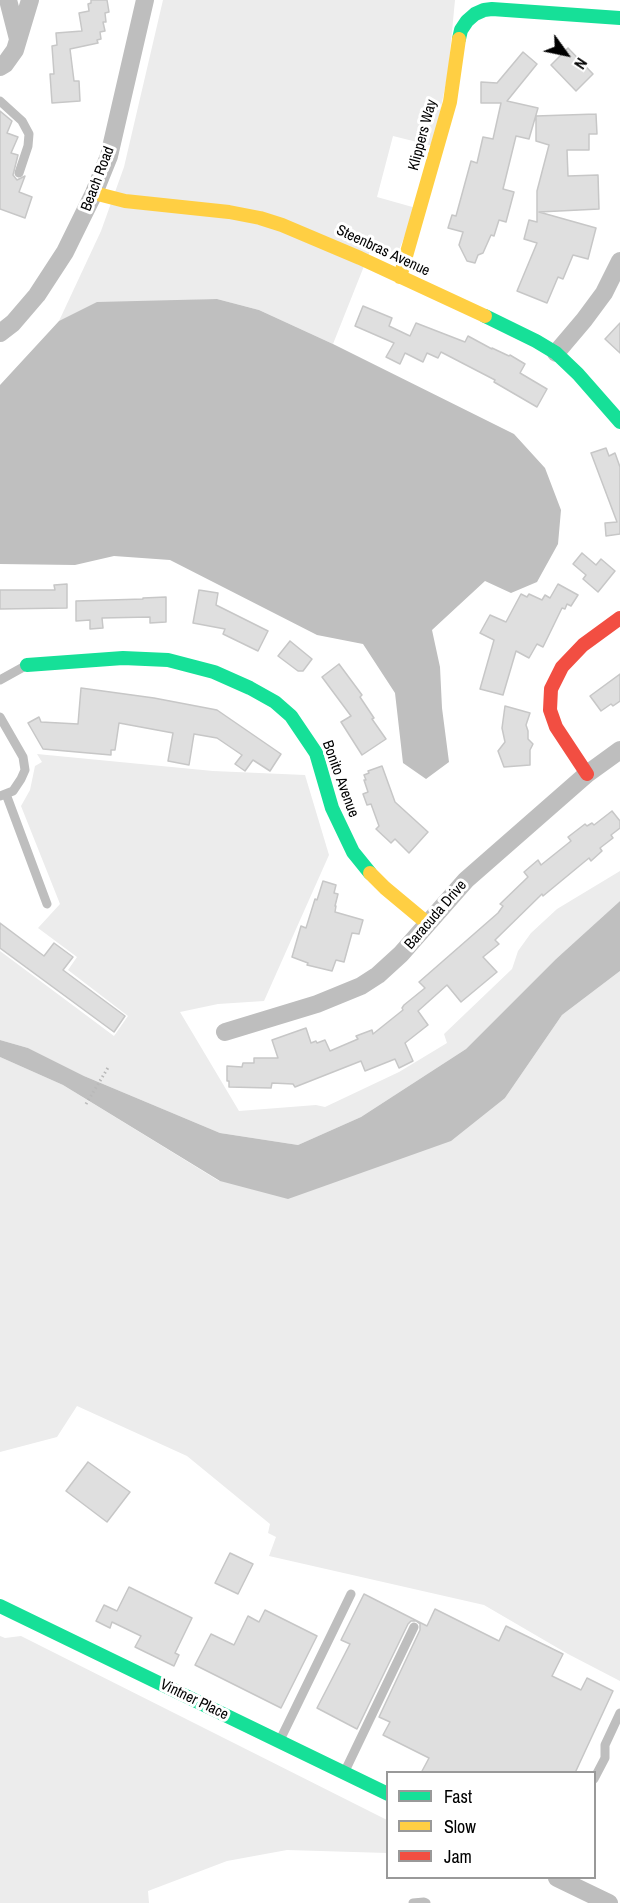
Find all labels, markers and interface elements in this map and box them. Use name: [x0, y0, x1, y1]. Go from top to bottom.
north arrow: [536, 24, 596, 84]
text: N: [569, 54, 593, 74]
street label: Klippers Way: [405, 98, 441, 172]
street label: Beach Road: [77, 144, 119, 214]
street label: Steenbras Avenue: [333, 222, 433, 280]
street label: Bonito Avenue: [318, 738, 362, 820]
street label: Baracuda Drive: [401, 877, 471, 953]
street label: Vintner Place: [157, 1676, 231, 1724]
legend: [386, 1771, 596, 1879]
text: Fast: [444, 1784, 472, 1809]
text: Slow: [444, 1814, 476, 1839]
text: Jam: [444, 1844, 472, 1869]

